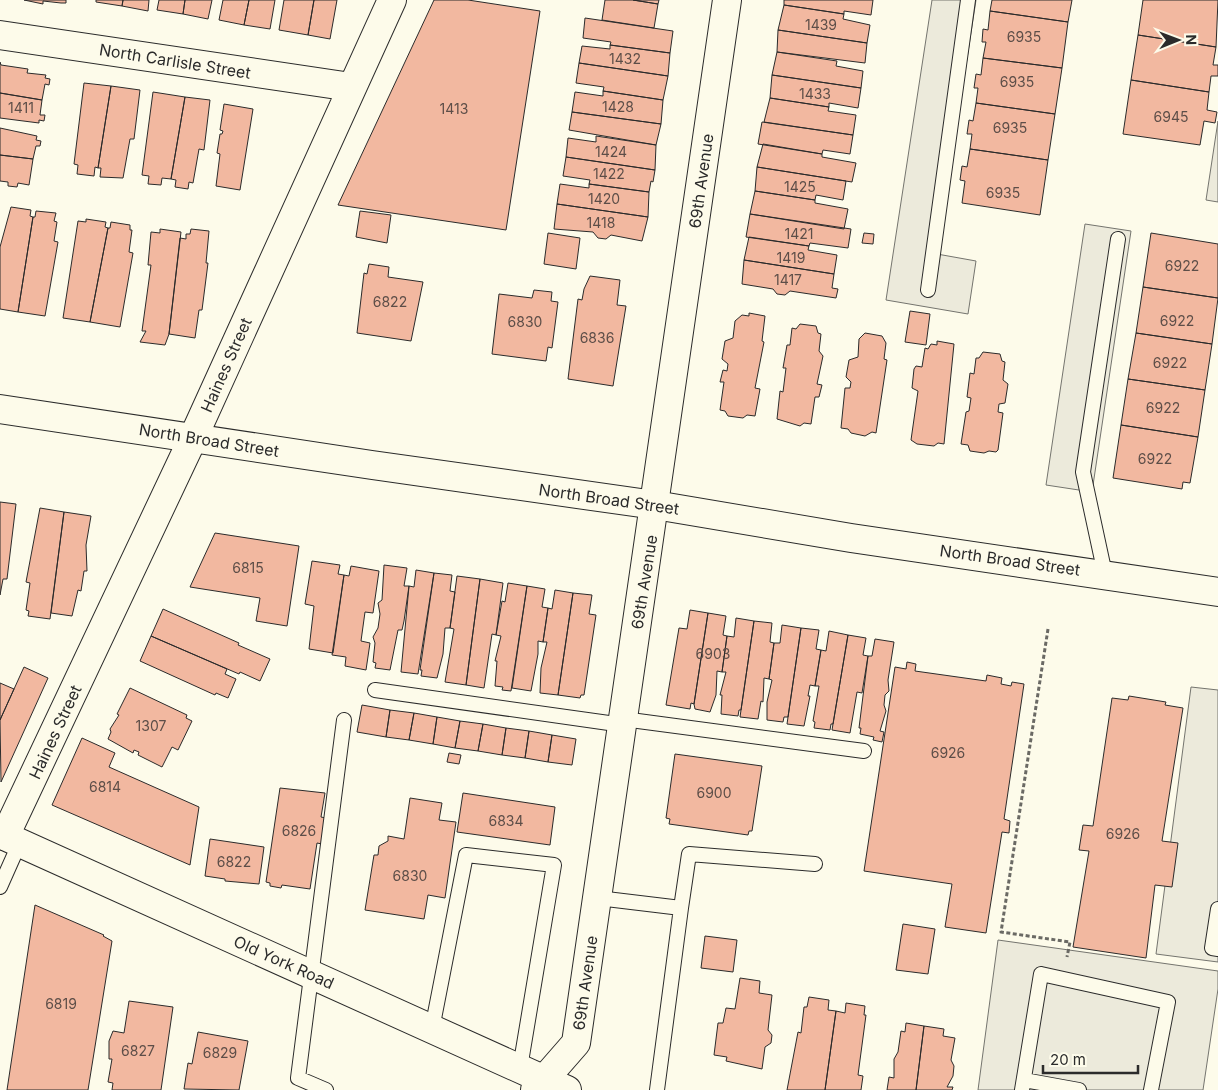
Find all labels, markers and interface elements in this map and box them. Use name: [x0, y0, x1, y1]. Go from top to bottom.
north arrow: [1153, 15, 1203, 65]
house number: 1439: [805, 16, 837, 33]
house number: 6935: [1007, 28, 1041, 45]
text: N: [1183, 34, 1200, 45]
street label: North Carlisle Street: [98, 39, 252, 83]
house number: 1432: [609, 50, 641, 67]
house number: 6935: [1000, 73, 1034, 90]
house number: 1433: [799, 85, 831, 102]
house number: 1428: [602, 98, 634, 115]
house number: 1411: [8, 99, 34, 116]
house number: 1413: [440, 100, 468, 117]
house number: 6945: [1154, 108, 1188, 125]
house number: 6935: [993, 119, 1027, 136]
street label: 69th Avenue: [684, 132, 718, 230]
house number: 1424: [595, 143, 627, 160]
house number: 1422: [593, 165, 625, 182]
house number: 1425: [784, 178, 816, 195]
house number: 6935: [986, 184, 1020, 201]
house number: 1420: [588, 190, 620, 207]
house number: 1418: [587, 214, 615, 231]
house number: 1421: [785, 225, 813, 242]
house number: 1419: [777, 249, 805, 266]
house number: 6922: [1165, 257, 1199, 274]
house number: 1417: [774, 271, 802, 288]
house number: 6822: [373, 293, 407, 310]
house number: 6922: [1160, 312, 1194, 329]
house number: 6830: [508, 313, 542, 330]
street label: Haines Street: [196, 315, 256, 415]
house number: 6836: [580, 329, 614, 346]
house number: 6922: [1153, 354, 1187, 371]
house number: 6922: [1146, 399, 1180, 416]
street label: North Broad Street: [138, 419, 280, 461]
house number: 6922: [1138, 450, 1172, 467]
street label: North Broad Street: [538, 479, 680, 519]
street label: 69th Avenue: [627, 533, 661, 631]
street label: North Broad Street: [939, 540, 1081, 580]
house number: 6815: [232, 559, 264, 576]
house number: 6903: [696, 645, 730, 662]
street label: Haines Street: [24, 682, 86, 782]
house number: 1307: [136, 717, 166, 734]
house number: 6926: [931, 744, 965, 761]
house number: 6814: [89, 778, 121, 795]
house number: 6900: [696, 784, 732, 801]
house number: 6834: [488, 812, 524, 829]
house number: 6826: [282, 822, 316, 839]
house number: 6926: [1106, 825, 1140, 842]
house number: 6822: [217, 853, 251, 870]
house number: 6830: [393, 867, 427, 884]
street label: Old York Road: [231, 931, 337, 993]
street label: 69th Avenue: [568, 934, 602, 1032]
house number: 6819: [45, 995, 77, 1012]
house number: 6827: [121, 1042, 155, 1059]
scale bar: [1043, 1042, 1138, 1074]
house number: 6829: [203, 1044, 237, 1061]
text: 20 m: [1050, 1050, 1086, 1069]

